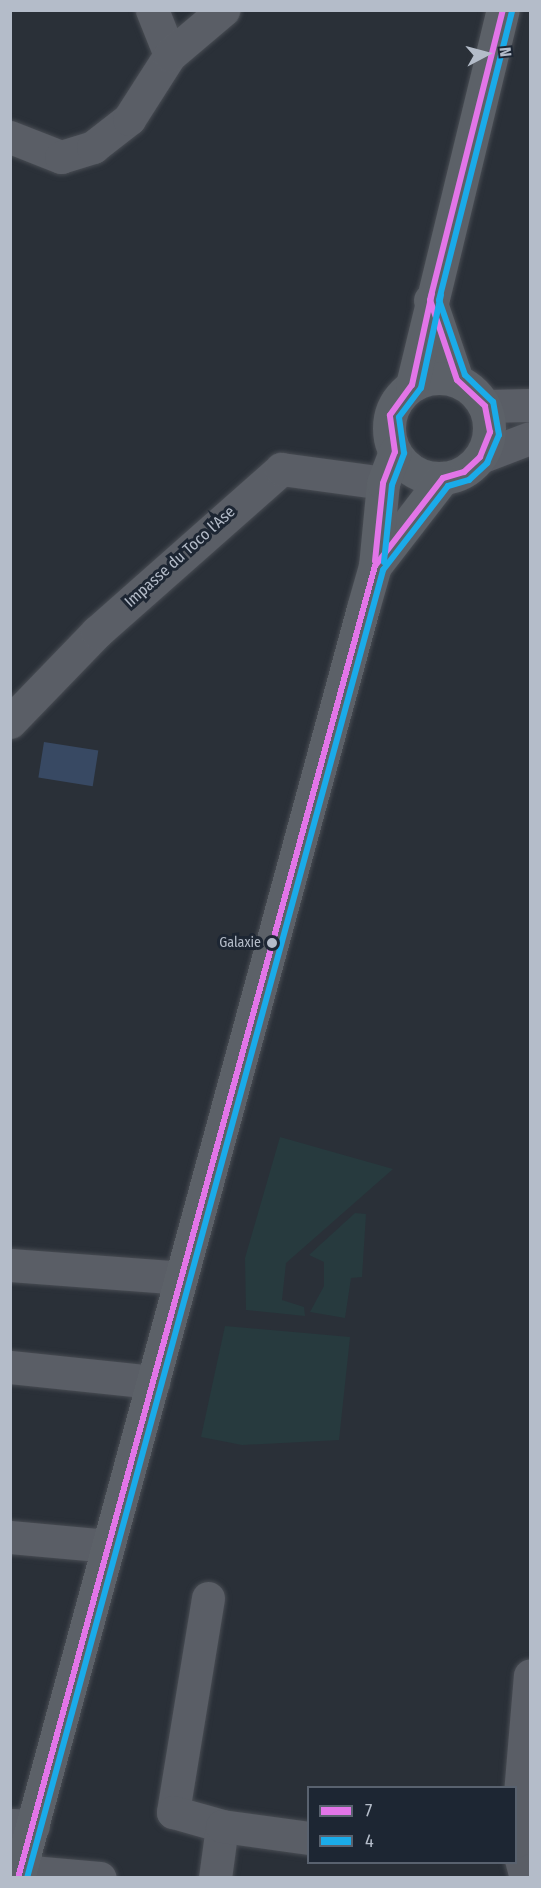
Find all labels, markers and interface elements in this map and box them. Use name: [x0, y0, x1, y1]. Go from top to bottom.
north arrow: [457, 24, 517, 84]
text: N: [495, 46, 515, 58]
street label: Impasse du Toco l'Ase: [121, 502, 239, 612]
place label: Galaxie: [219, 935, 261, 951]
marker: Galaxie: [266, 937, 278, 949]
legend: [307, 1786, 517, 1864]
text: 7: [365, 1800, 372, 1822]
text: 4: [365, 1830, 374, 1852]

